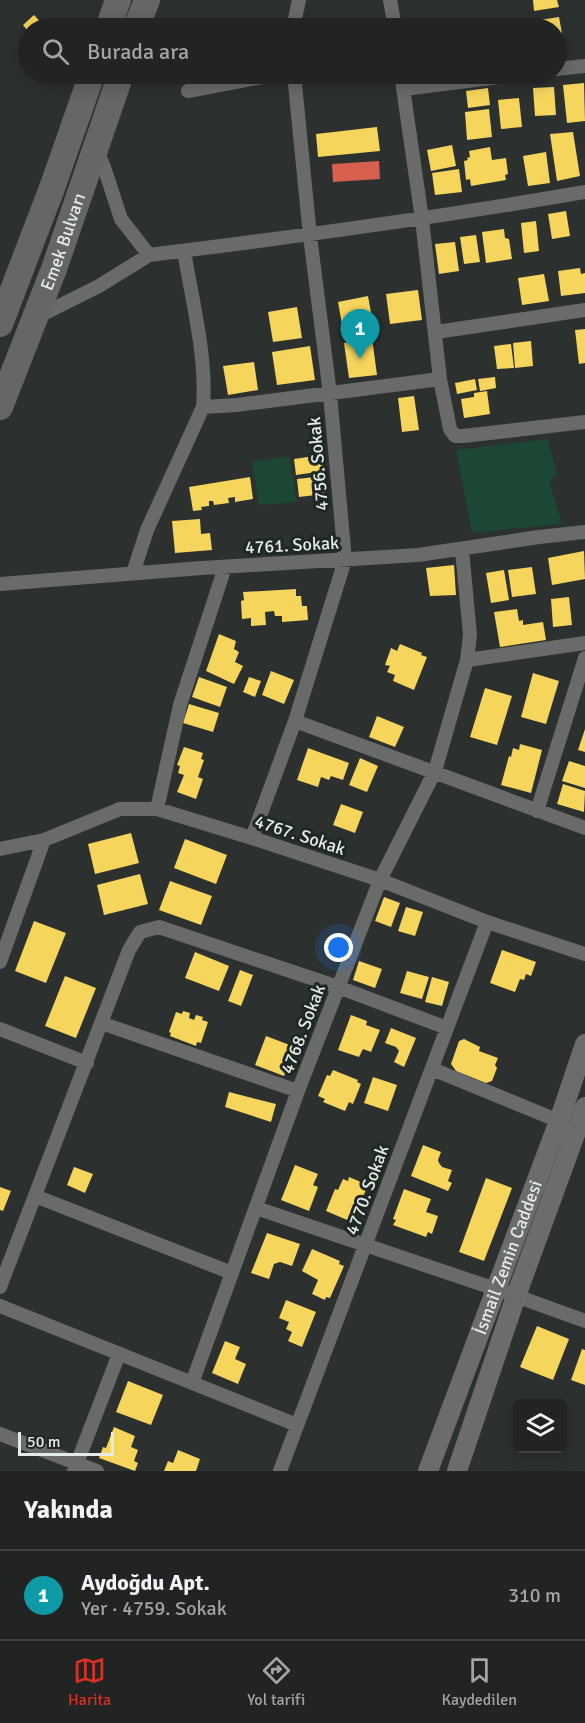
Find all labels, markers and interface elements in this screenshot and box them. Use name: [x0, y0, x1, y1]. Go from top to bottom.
search box: [18, 18, 567, 84]
icon: search: [39, 35, 72, 68]
text: Burada ara: [87, 38, 189, 65]
street label: Emek Bulvarı: [36, 190, 90, 293]
pin: 1: [340, 310, 380, 359]
street label: 4756. Sokak: [303, 416, 333, 512]
street label: 4761. Sokak: [244, 532, 340, 558]
street label: 4767. Sokak: [252, 810, 348, 860]
your location: [324, 933, 353, 962]
street label: 4768. Sokak: [276, 981, 330, 1077]
street label: 4770. Sokak: [341, 1142, 393, 1238]
street label: İsmail Zemin Caddesi: [469, 1177, 547, 1338]
map controls: [513, 1399, 567, 1453]
button: layers: [513, 1399, 567, 1453]
scale bar: [18, 1429, 114, 1456]
text: 50 m: [27, 1432, 61, 1452]
text: Yakında: [24, 1494, 113, 1526]
text: Aydoğdu Apt.: [81, 1569, 210, 1596]
text: 1: [38, 1583, 49, 1608]
text: 310 m: [508, 1583, 561, 1608]
text: Yer · 4759. Sokak: [81, 1596, 227, 1621]
tab: Harita: [68, 1654, 111, 1710]
tab: Yol tarifi: [247, 1654, 305, 1710]
tab: Kaydedilen: [442, 1654, 517, 1710]

